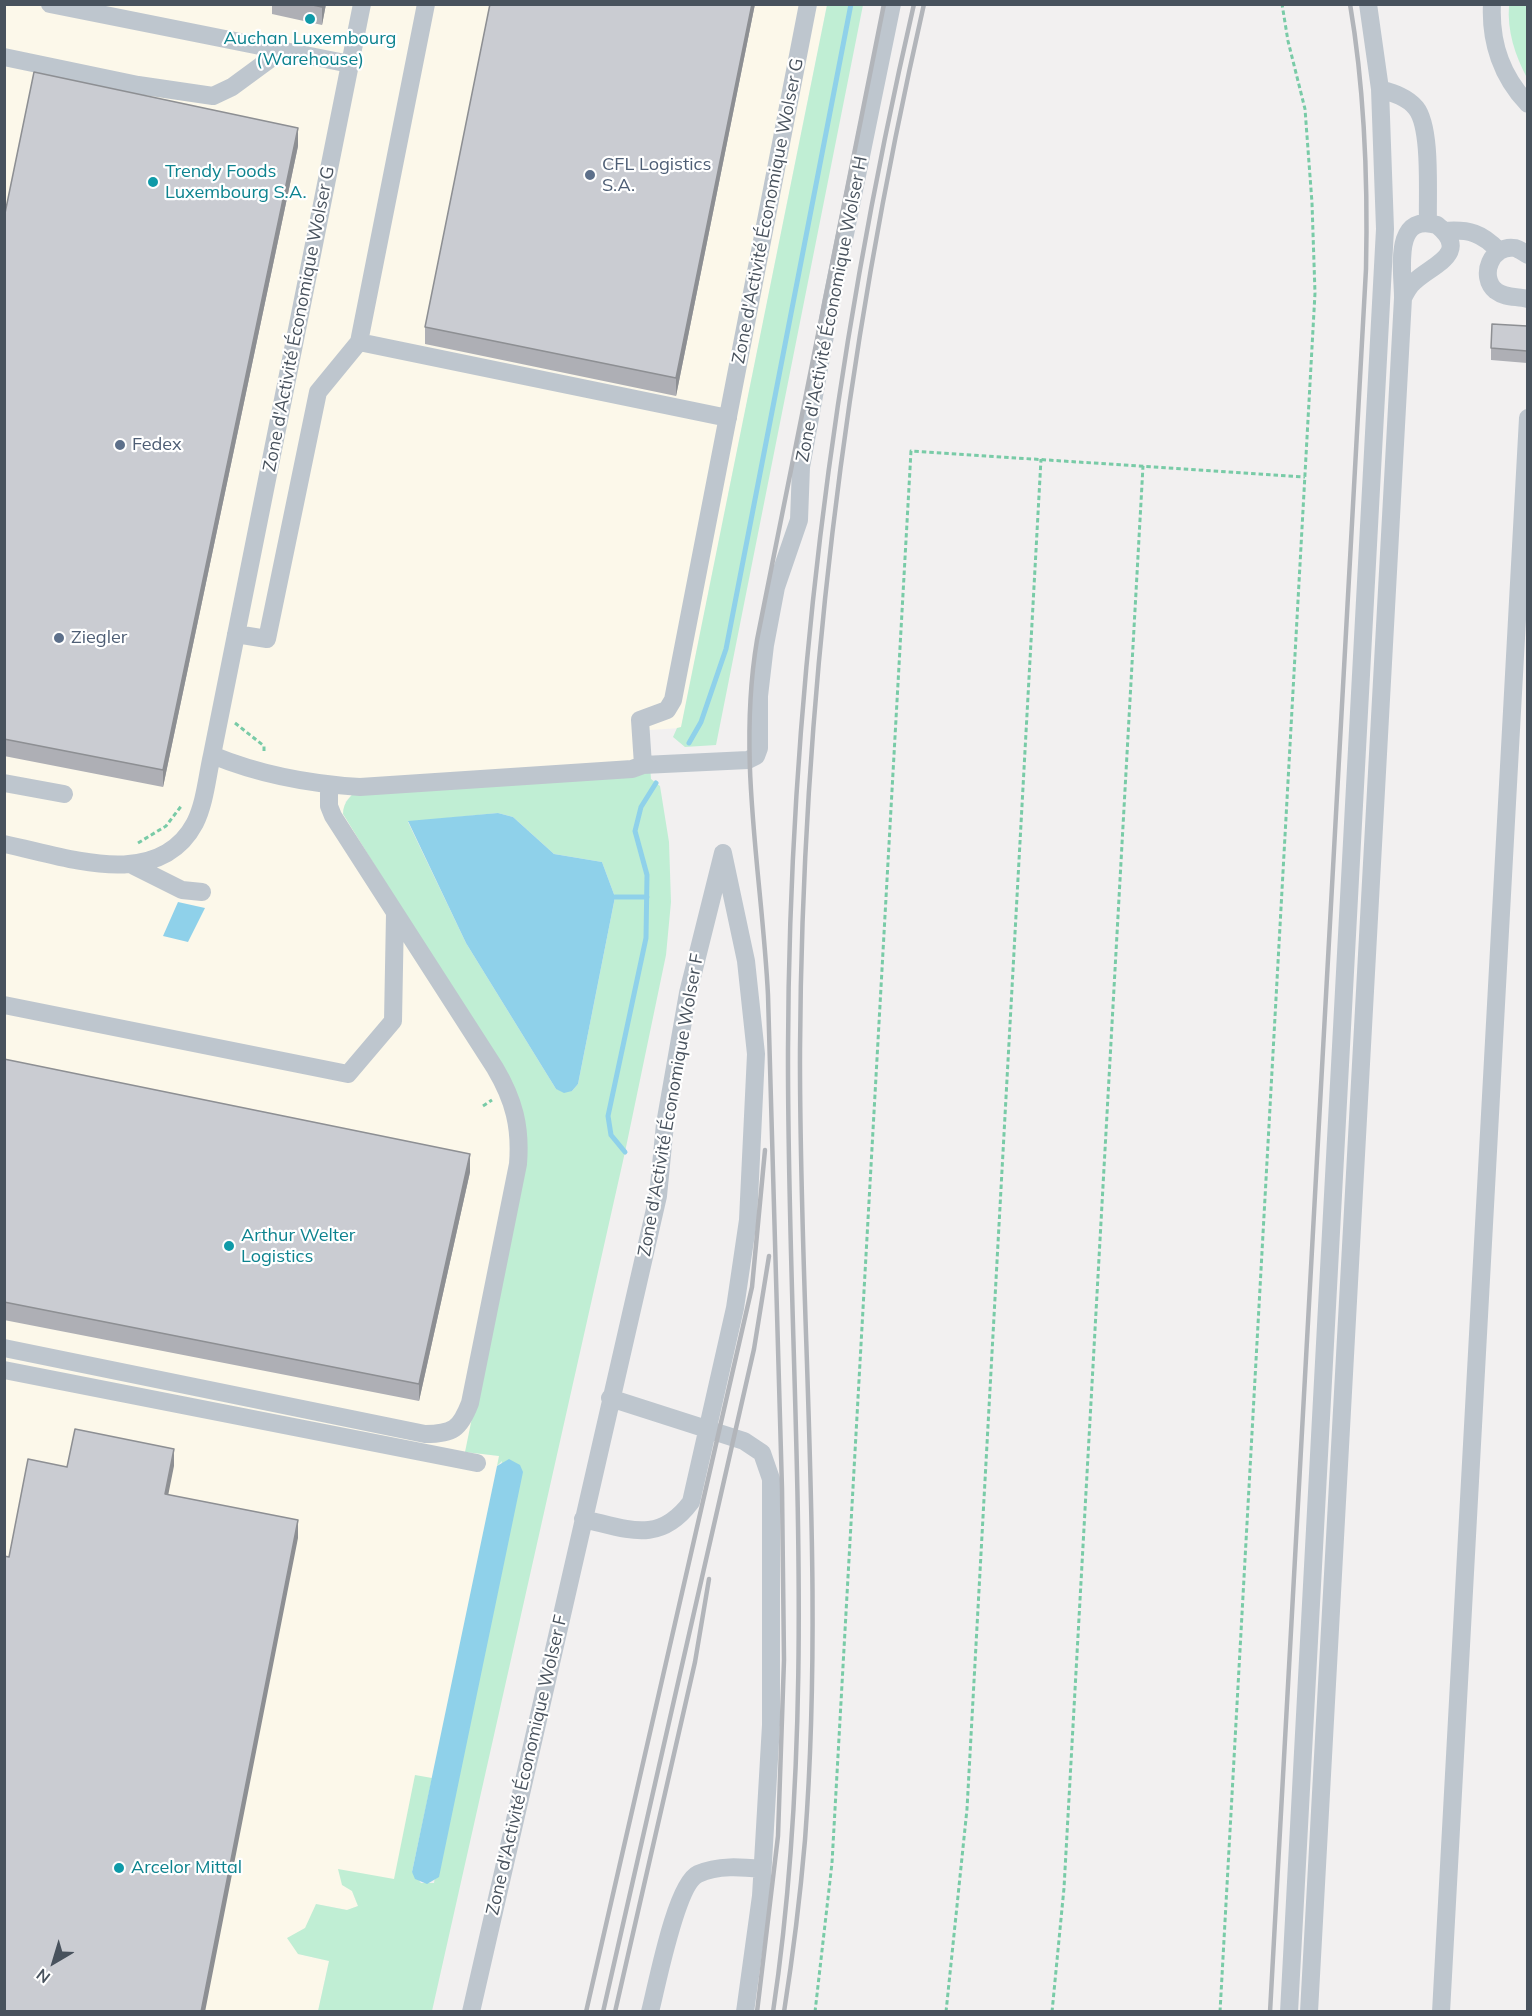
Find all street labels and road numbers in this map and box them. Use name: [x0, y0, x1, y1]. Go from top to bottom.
street label: Zone d'Activité Économique Wolser G: [728, 57, 808, 365]
street label: Zone d'Activité Économique Wolser H: [792, 154, 872, 464]
street label: Zone d'Activité Économique Wolser G: [259, 165, 339, 473]
street label: Zone d'Activité Économique Wolser F: [634, 952, 708, 1258]
street label: Zone d'Activité Économique Wolser F: [482, 1613, 572, 1917]

